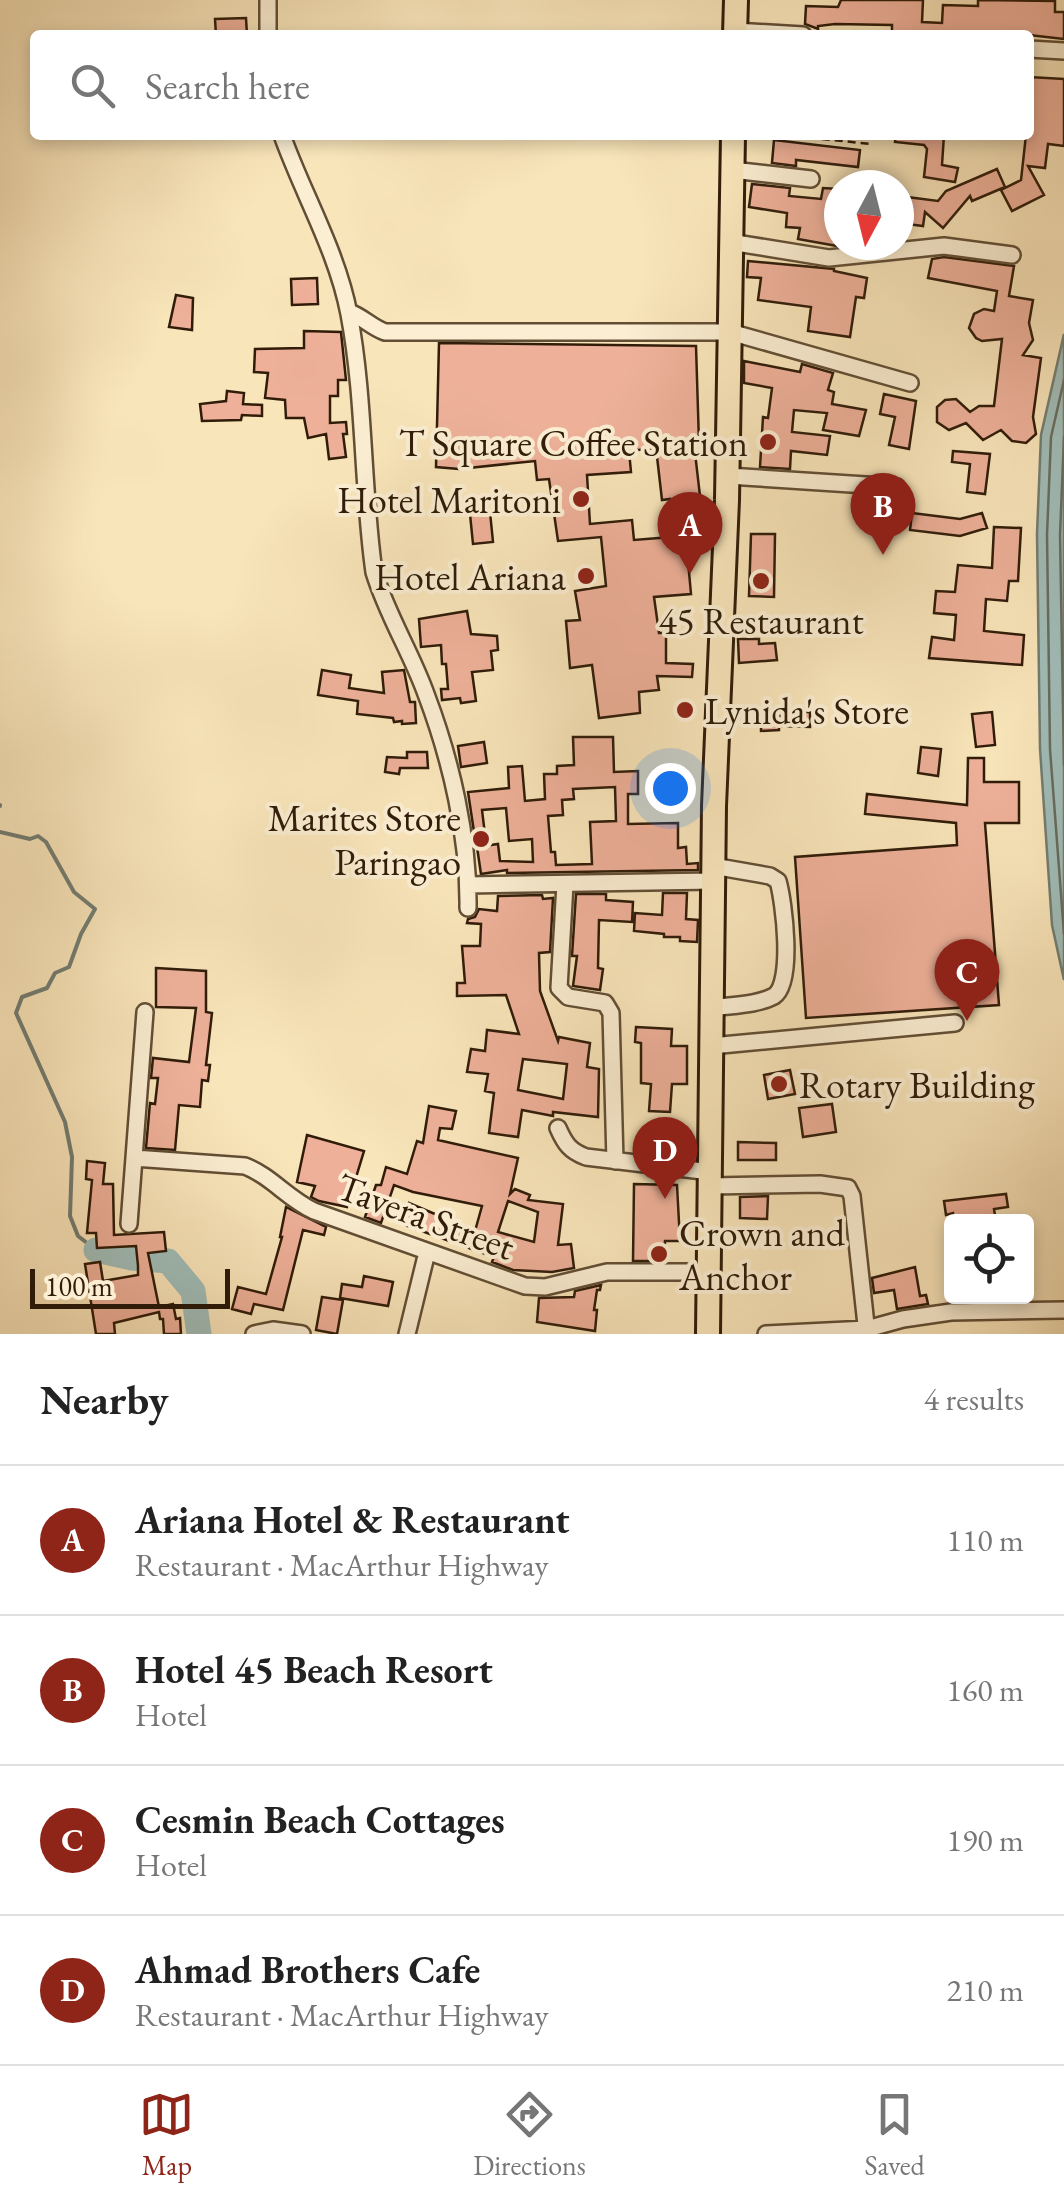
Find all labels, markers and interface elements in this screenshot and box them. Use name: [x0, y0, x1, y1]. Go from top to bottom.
search box: [30, 30, 1034, 140]
icon: search: [65, 58, 120, 113]
text: Search here: [145, 61, 310, 110]
north arrow: [824, 170, 914, 260]
place label: T Square Coffee Station: [399, 418, 748, 467]
marker: T Square Coffee Station: [757, 431, 779, 453]
pin: B: [850, 472, 916, 555]
place label: Hotel Maritoni: [337, 475, 561, 524]
marker: Hotel Maritoni: [570, 488, 592, 510]
pin: A: [658, 492, 722, 574]
place label: Hotel Ariana: [374, 552, 567, 601]
marker: Hotel Ariana: [575, 565, 597, 587]
marker: 45 Restaurant: [750, 570, 772, 592]
place label: 45 Restaurant: [658, 596, 864, 645]
place label: Lynida's Store: [705, 686, 909, 735]
marker: Lynida's Store: [674, 699, 696, 721]
your location: [645, 763, 696, 814]
place label: Marites Store Paringao: [268, 793, 461, 886]
marker: Marites Store Paringao: [470, 828, 492, 850]
pin: C: [934, 938, 1000, 1021]
place label: Rotary Building: [799, 1060, 1035, 1109]
marker: Rotary Building: [768, 1073, 790, 1095]
pin: D: [632, 1116, 698, 1199]
street label: Tavera Street: [331, 1161, 522, 1271]
place label: Crown and Anchor: [678, 1208, 846, 1301]
map controls: [944, 1214, 1034, 1304]
button: locate: [944, 1214, 1034, 1304]
marker: Crown and Anchor: [648, 1243, 670, 1265]
scale bar: [30, 1264, 230, 1308]
text: 100 m: [45, 1268, 113, 1304]
text: Nearby: [40, 1372, 169, 1427]
text: 4 results: [924, 1378, 1024, 1420]
text: Ariana Hotel & Restaurant: [135, 1495, 569, 1544]
text: A: [61, 1519, 84, 1561]
text: 110 m: [947, 1519, 1024, 1561]
text: Restaurant · MacArthur Highway: [135, 1544, 548, 1586]
text: Hotel 45 Beach Resort: [135, 1645, 493, 1694]
text: B: [62, 1669, 83, 1711]
text: 160 m: [947, 1669, 1024, 1711]
text: Hotel: [135, 1694, 207, 1736]
text: Cesmin Beach Cottages: [135, 1795, 505, 1844]
text: C: [61, 1819, 84, 1861]
text: 190 m: [947, 1819, 1024, 1861]
text: Hotel: [135, 1844, 207, 1886]
text: Ahmad Brothers Cafe: [135, 1945, 480, 1994]
text: D: [60, 1969, 85, 2011]
text: 210 m: [947, 1969, 1024, 2011]
text: Restaurant · MacArthur Highway: [135, 1994, 548, 2036]
tab: Map: [139, 2087, 194, 2183]
tab: Directions: [473, 2087, 586, 2183]
tab: Saved: [865, 2087, 925, 2183]

